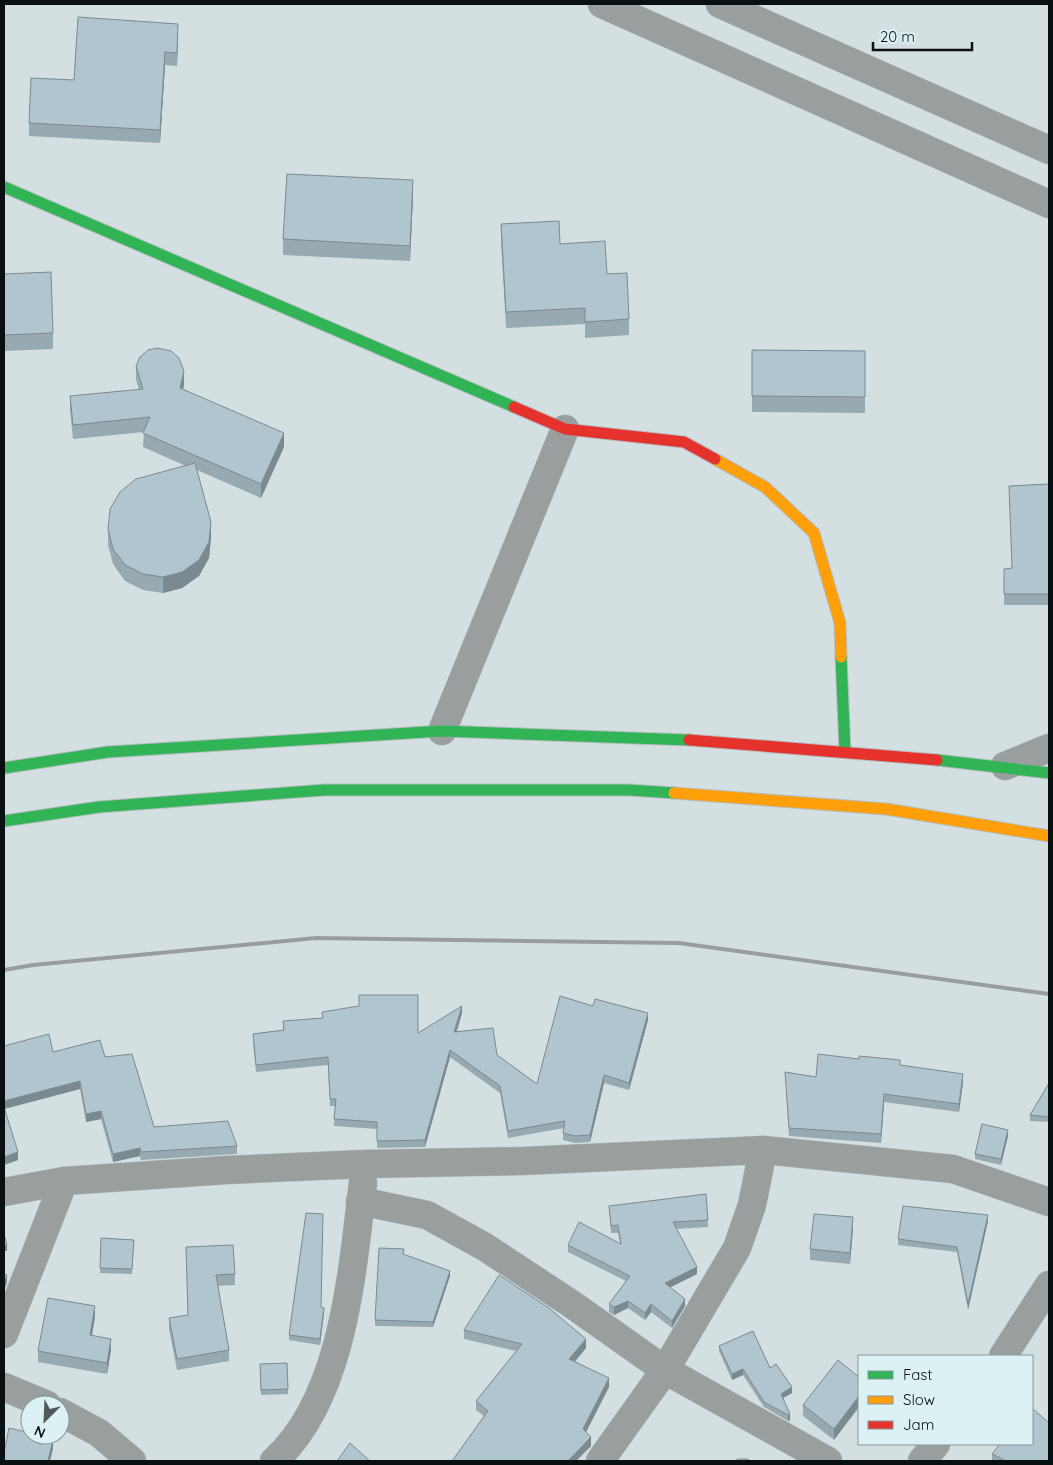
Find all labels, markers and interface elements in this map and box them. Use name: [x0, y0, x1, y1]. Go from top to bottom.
scale bar: [873, 20, 972, 52]
text: 20 m: [880, 27, 915, 46]
legend: [858, 1355, 1033, 1445]
text: Fast: [903, 1365, 932, 1384]
text: Slow: [903, 1390, 935, 1409]
north arrow: [20, 1395, 70, 1445]
text: Jam: [903, 1415, 934, 1434]
text: N: [31, 1422, 48, 1442]

